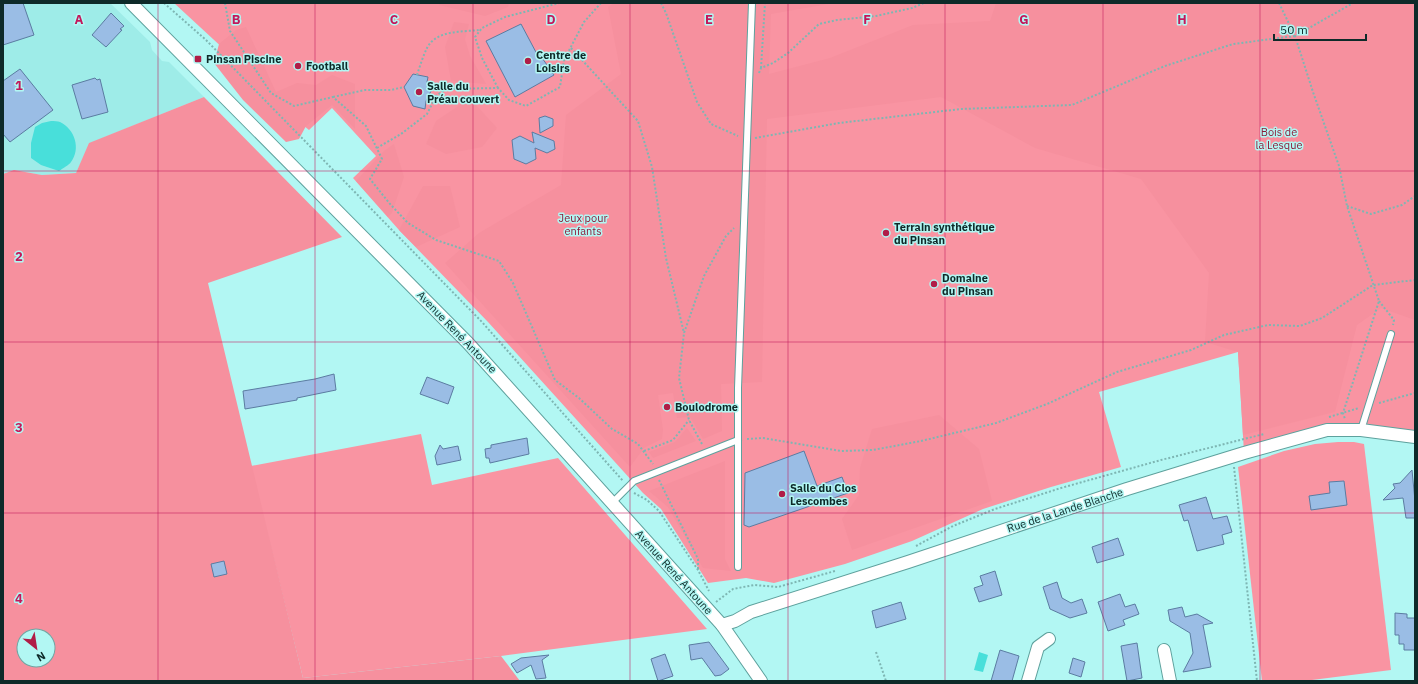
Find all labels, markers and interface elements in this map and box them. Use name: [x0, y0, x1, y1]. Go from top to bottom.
text: A: [75, 11, 84, 28]
text: B: [232, 11, 241, 28]
text: C: [390, 11, 399, 28]
text: D: [546, 11, 556, 28]
text: E: [705, 11, 713, 28]
text: F: [863, 11, 871, 28]
text: G: [1019, 11, 1029, 28]
text: H: [1177, 11, 1187, 28]
scale bar: [1274, 16, 1366, 42]
text: 50 m: [1280, 22, 1308, 37]
place label: Centre de Loisirs: [536, 48, 586, 75]
place label: Pinsan Piscine: [206, 52, 281, 66]
marker: Pinsan Piscine: [193, 54, 203, 64]
marker: Centre de Loisirs: [523, 56, 533, 66]
place label: Football: [306, 59, 349, 73]
marker: Football: [293, 61, 303, 71]
text: 1: [15, 77, 23, 94]
place label: Salle du Préau couvert: [427, 79, 499, 106]
marker: Salle du Préau couvert: [414, 87, 424, 97]
park label: Bois de la Lesque: [1256, 125, 1302, 152]
park label: Jeux pour enfants: [559, 211, 607, 238]
place label: Terrain synthétique du Pinsan: [894, 220, 995, 247]
marker: Terrain synthétique du Pinsan: [881, 228, 891, 238]
text: 2: [15, 248, 23, 265]
place label: Domaine du Pinsan: [942, 271, 993, 298]
marker: Domaine du Pinsan: [929, 279, 939, 289]
street label: Avenue René Antoune: [414, 288, 500, 376]
place label: Boulodrome: [675, 400, 738, 414]
marker: Boulodrome: [662, 402, 672, 412]
text: 3: [15, 419, 23, 436]
place label: Salle du Clos Lescombes: [790, 481, 857, 508]
street label: Rue de la Lande Blanche: [1005, 485, 1125, 535]
marker: Salle du Clos Lescombes: [777, 489, 787, 499]
street label: Avenue René Antoune: [632, 527, 716, 617]
text: 4: [15, 590, 23, 607]
north arrow: [16, 628, 56, 668]
text: N: [34, 649, 48, 665]

